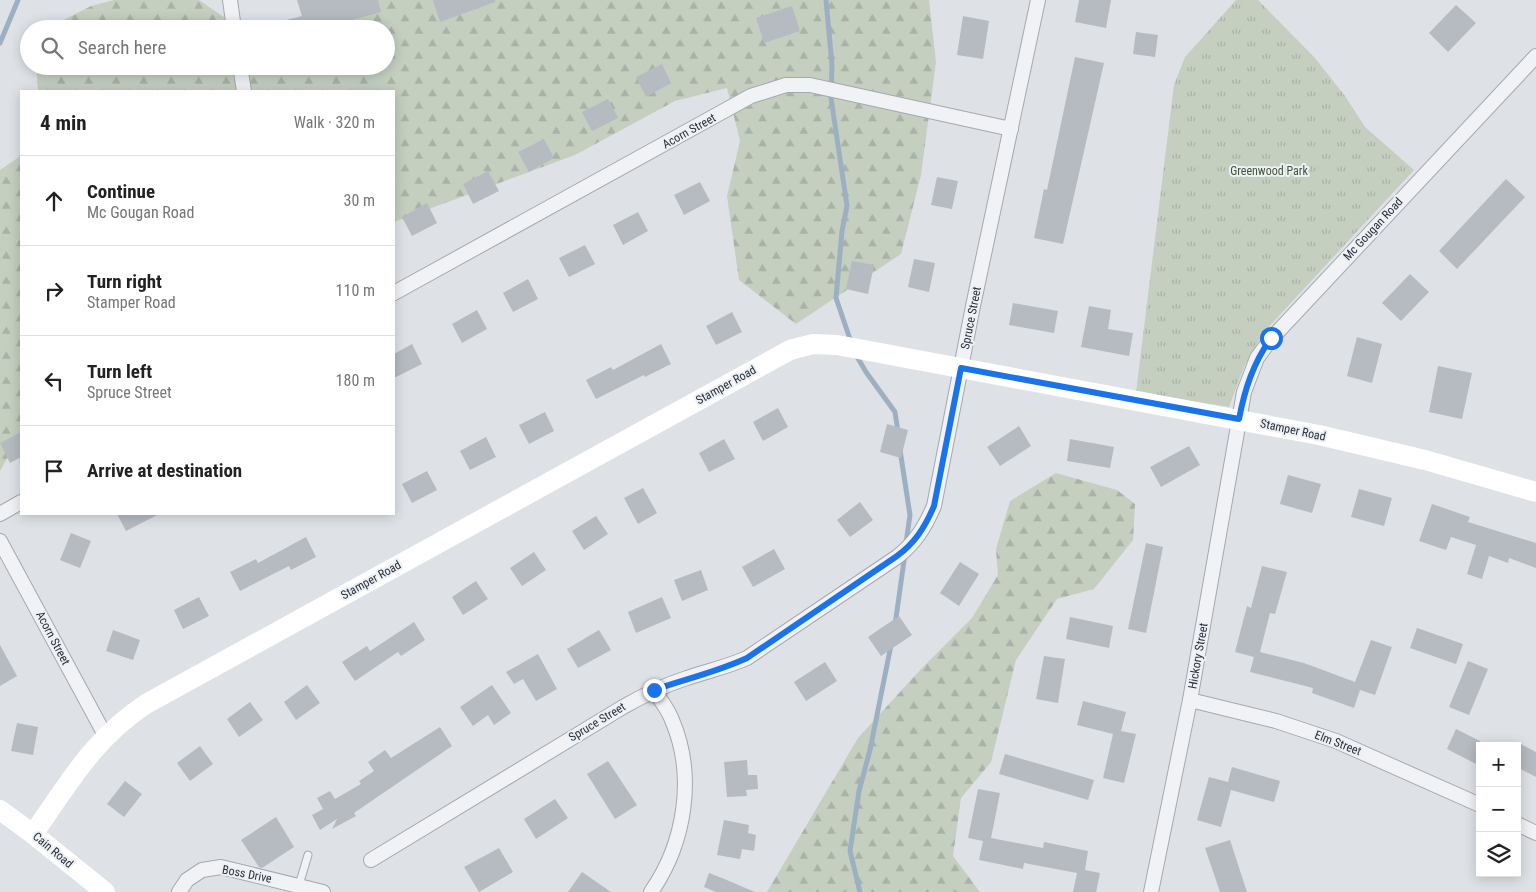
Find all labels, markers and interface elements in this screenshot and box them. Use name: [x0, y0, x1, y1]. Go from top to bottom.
search box: [20, 20, 395, 75]
icon: search: [38, 34, 66, 62]
text: Search here: [78, 36, 166, 59]
street label: Acorn Street: [660, 110, 719, 151]
text: 4 min: [40, 111, 87, 135]
text: Walk · 320 m: [294, 113, 375, 132]
park label: Greenwood Park: [1230, 164, 1308, 178]
text: Continue: [87, 180, 155, 203]
icon: ahead: [40, 187, 68, 215]
text: 30 m: [343, 191, 375, 210]
street label: Mc Gougan Road: [1340, 195, 1406, 263]
text: Mc Gougan Road: [87, 203, 194, 222]
text: Turn right: [87, 270, 162, 293]
icon: right: [40, 277, 68, 305]
text: 110 m: [336, 281, 375, 300]
street label: Spruce Street: [958, 285, 984, 351]
text: Stamper Road: [87, 293, 176, 312]
route start: [1260, 327, 1283, 350]
text: Turn left: [87, 360, 152, 383]
street label: Stamper Road: [693, 363, 759, 407]
icon: left: [40, 367, 68, 395]
text: 180 m: [336, 371, 375, 390]
text: Spruce Street: [87, 383, 172, 402]
street label: Stamper Road: [1259, 416, 1327, 444]
icon: arrive: [40, 457, 68, 485]
text: Arrive at destination: [87, 459, 242, 482]
street label: Stamper Road: [338, 558, 404, 602]
street label: Acorn Street: [33, 609, 73, 668]
street label: Hickory Street: [1185, 621, 1211, 690]
route end: [643, 679, 666, 702]
street label: Spruce Street: [566, 699, 628, 744]
street label: Elm Street: [1313, 728, 1364, 758]
map controls: [1476, 742, 1521, 877]
button: +: [1476, 742, 1521, 787]
button: −: [1476, 787, 1521, 832]
street label: Cain Road: [30, 829, 76, 871]
button: layers: [1476, 832, 1521, 877]
street label: Boss Drive: [221, 862, 273, 886]

